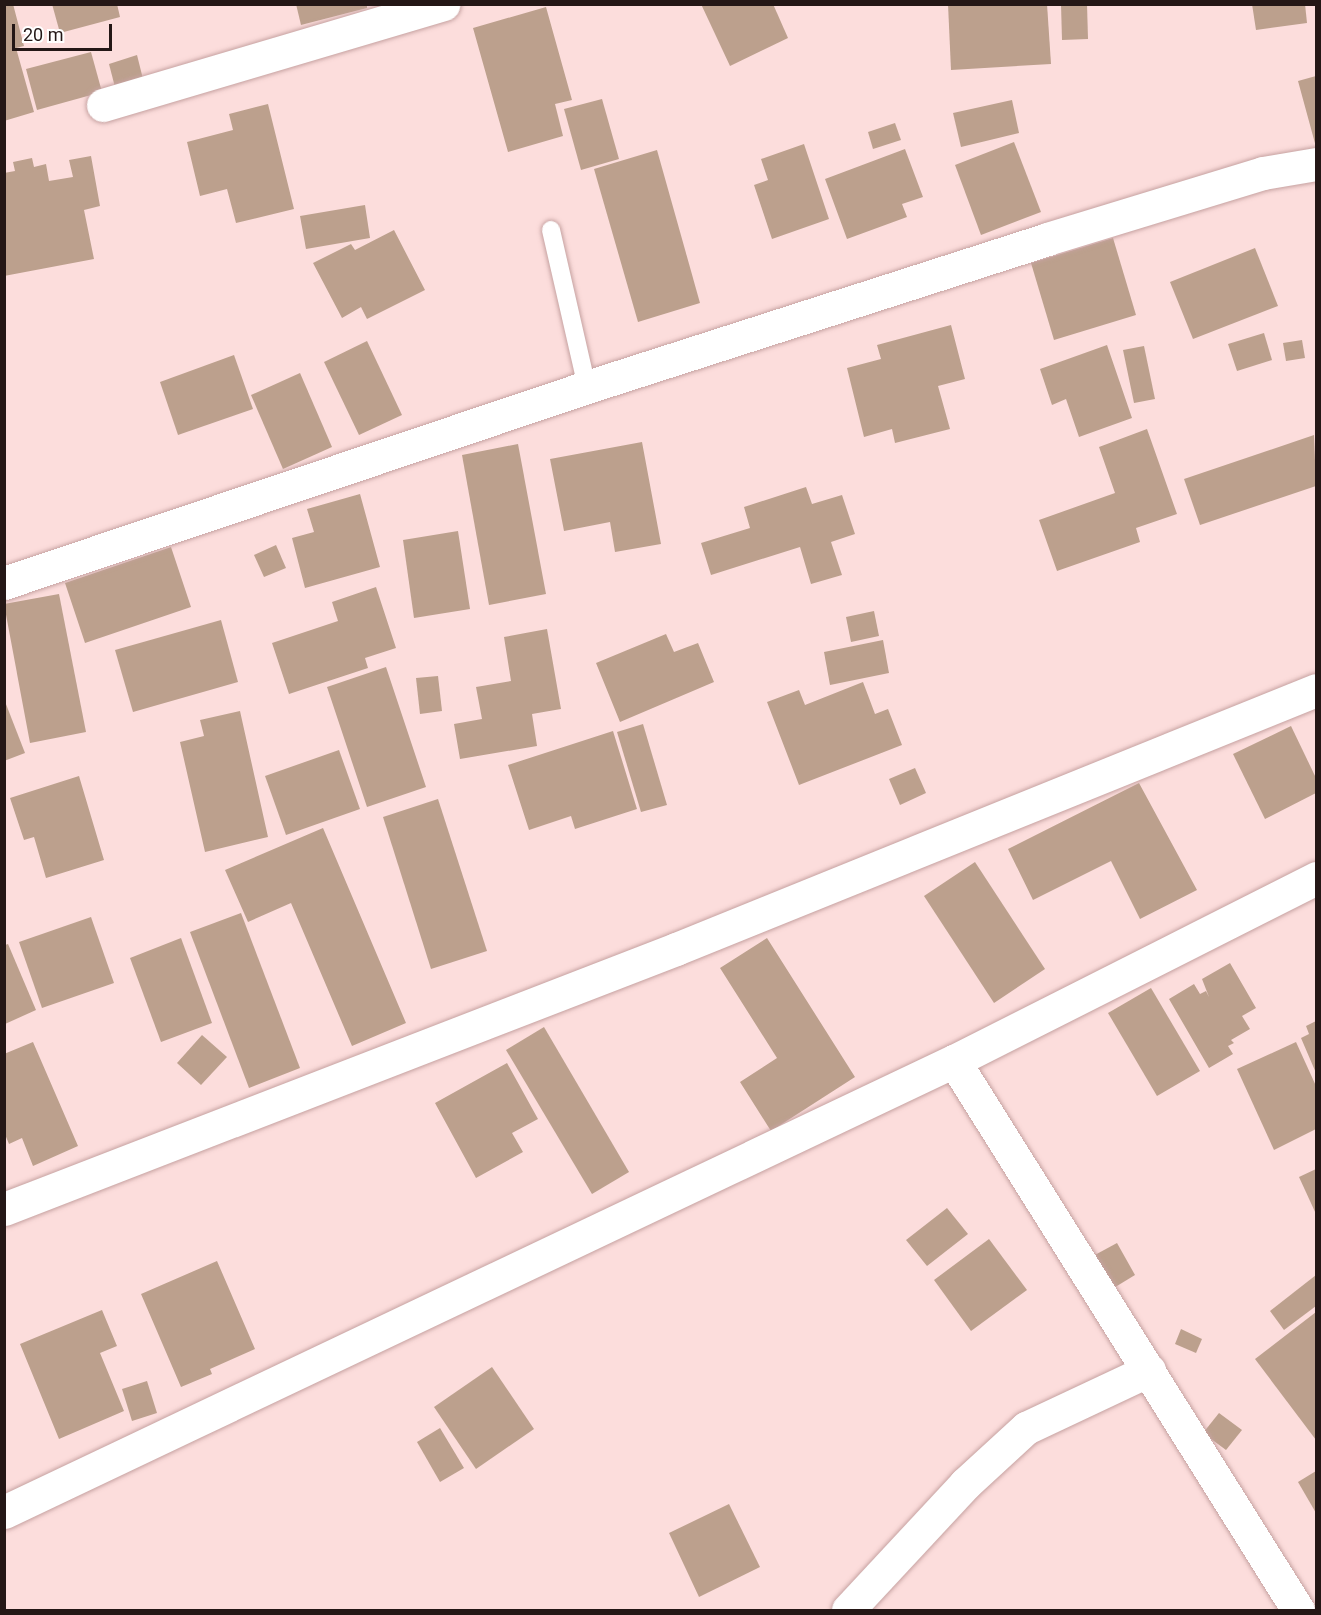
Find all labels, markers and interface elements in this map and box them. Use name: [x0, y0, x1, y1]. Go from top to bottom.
scale bar: [15, 12, 116, 50]
text: 20 m: [23, 24, 63, 45]

